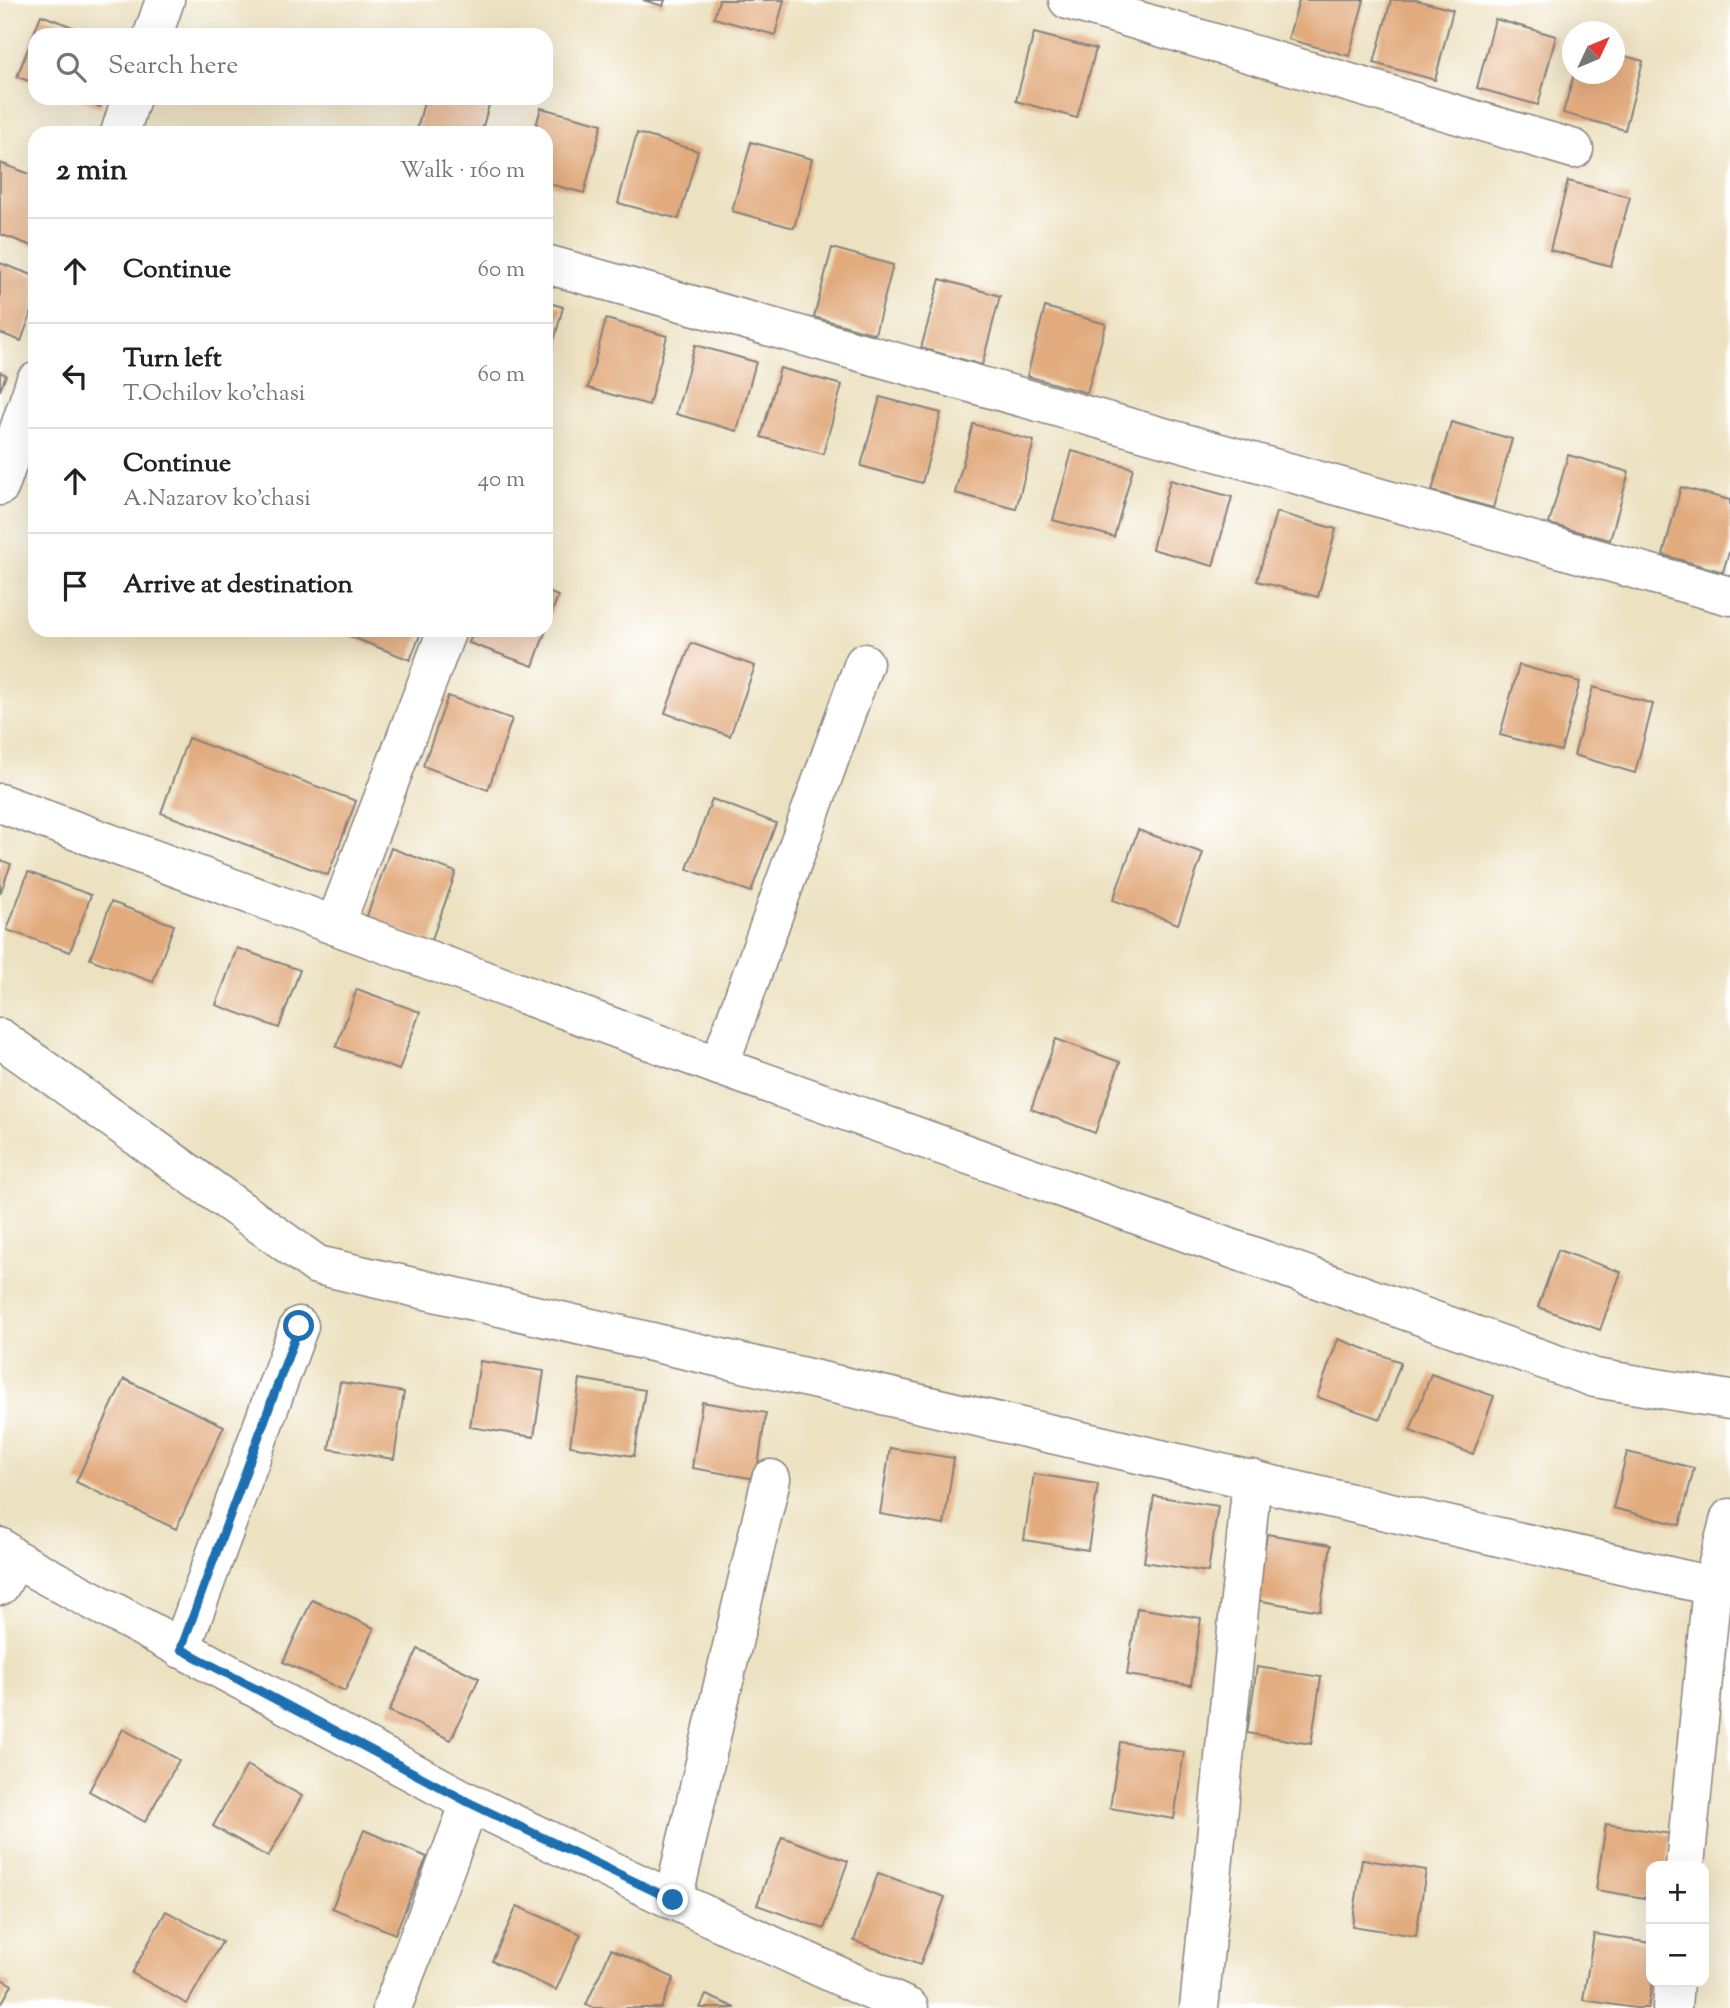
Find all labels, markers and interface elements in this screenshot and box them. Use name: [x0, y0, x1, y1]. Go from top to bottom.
north arrow: [1562, 21, 1625, 84]
search box: [28, 28, 553, 105]
icon: search: [52, 48, 90, 86]
text: Search here: [108, 48, 238, 85]
text: 2 min: [56, 150, 128, 193]
text: Walk · 160 m: [400, 155, 525, 188]
icon: ahead: [56, 252, 94, 290]
text: Continue: [123, 252, 231, 289]
text: 60 m: [477, 254, 525, 287]
text: Turn left: [123, 341, 222, 378]
icon: left: [56, 357, 94, 395]
text: 60 m: [477, 359, 525, 392]
text: T.Ochilov ko'chasi: [123, 378, 305, 411]
text: Continue: [123, 446, 231, 483]
icon: ahead: [56, 462, 94, 500]
text: 40 m: [478, 464, 525, 497]
text: A.Nazarov ko'chasi: [123, 483, 311, 516]
icon: arrive: [56, 567, 94, 605]
text: Arrive at destination: [123, 567, 353, 604]
route start: [283, 1310, 314, 1341]
map controls: [1646, 1861, 1709, 1987]
button: +: [1646, 1861, 1709, 1924]
route end: [657, 1884, 688, 1915]
button: −: [1646, 1924, 1709, 1987]

